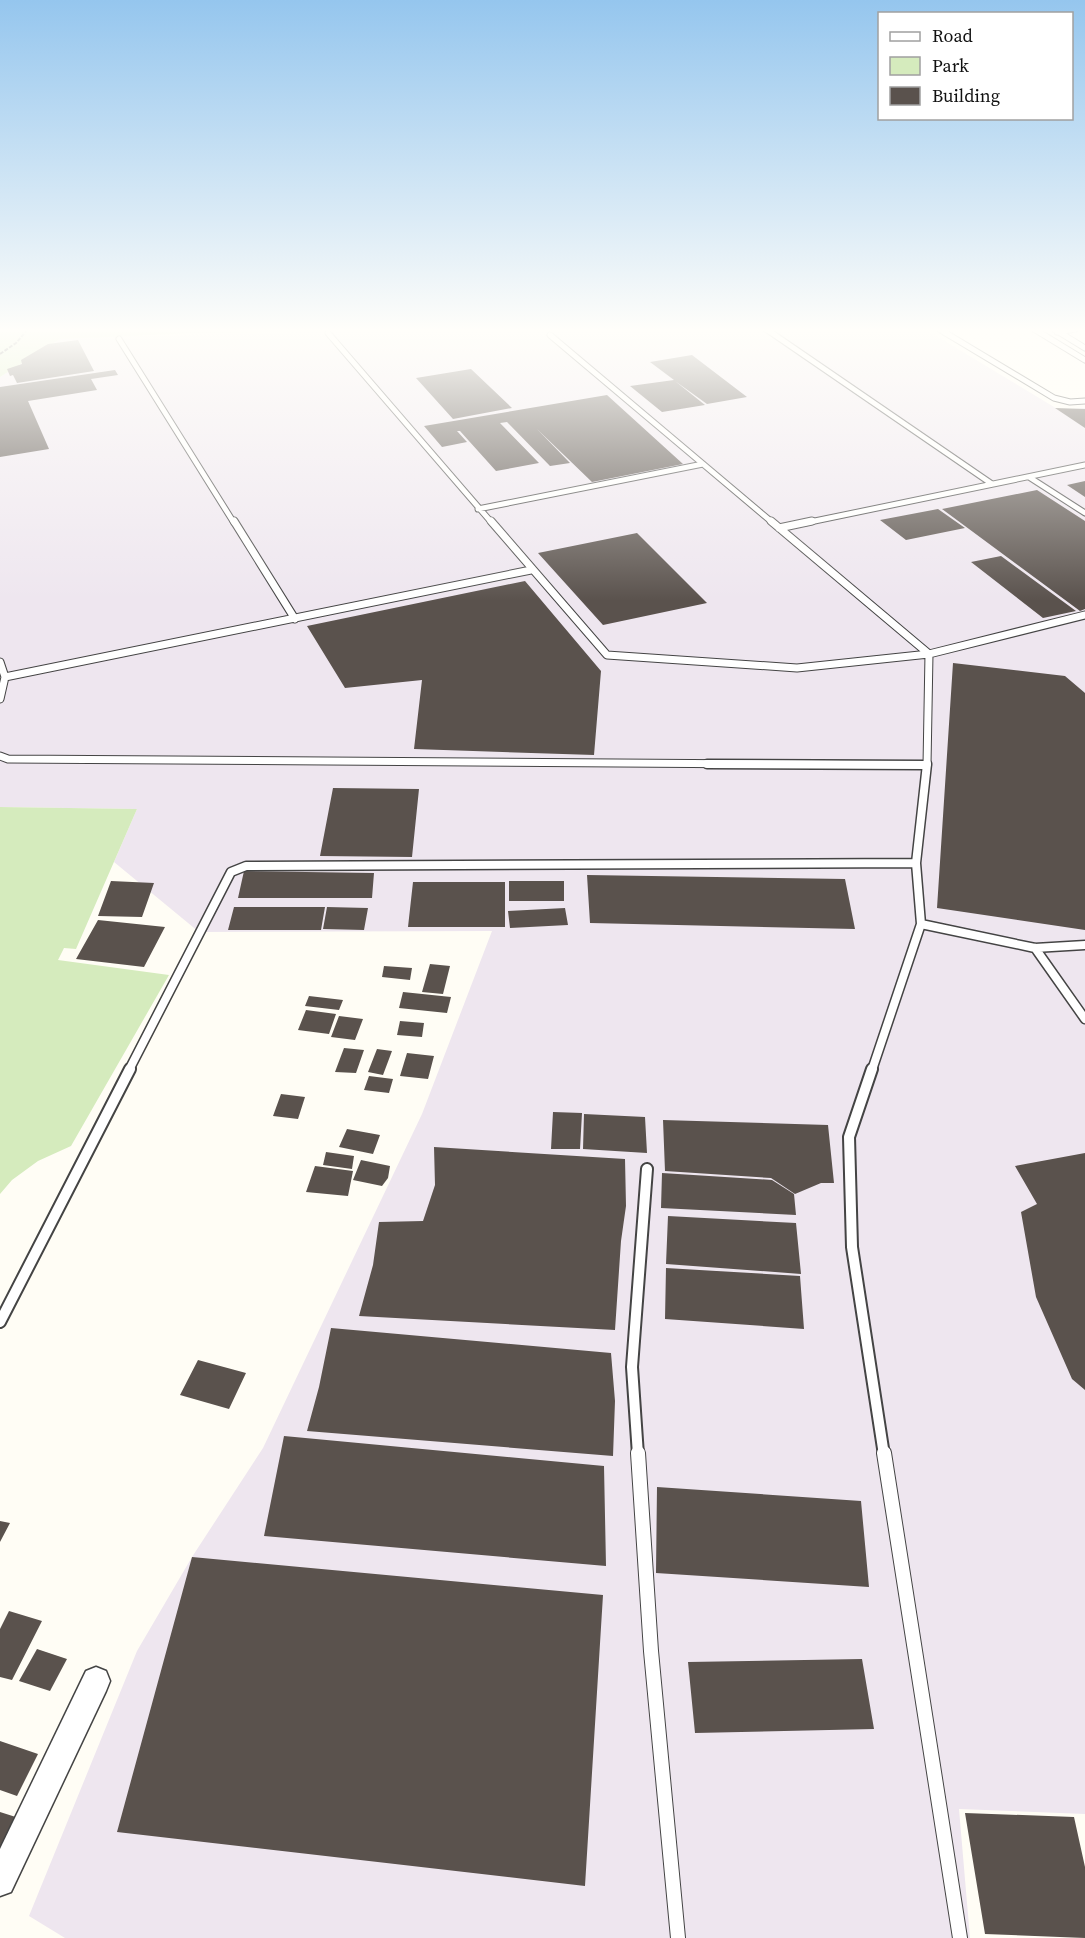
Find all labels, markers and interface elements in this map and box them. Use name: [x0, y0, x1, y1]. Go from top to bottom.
legend: [878, 12, 1073, 120]
text: Road: [932, 23, 973, 48]
text: Park: [932, 53, 969, 78]
text: Building: [932, 83, 1000, 108]

